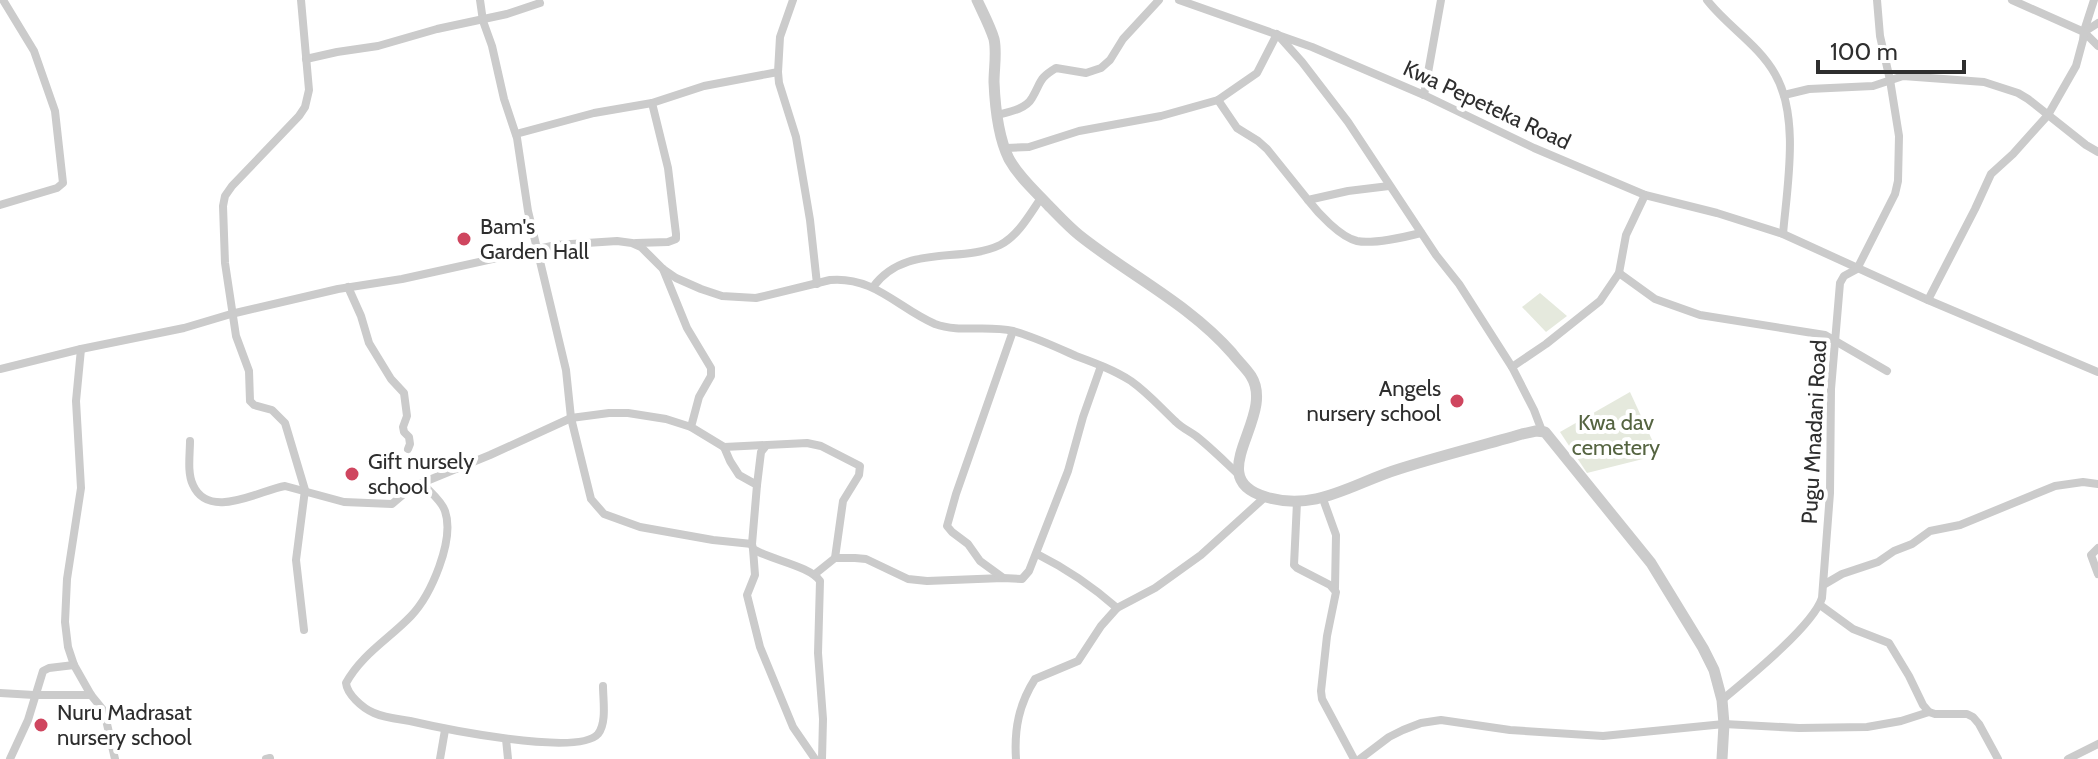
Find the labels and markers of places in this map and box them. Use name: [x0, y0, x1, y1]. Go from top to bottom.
place label: Bam's Garden Hall: [480, 213, 590, 265]
marker: Bam's Garden Hall: [455, 230, 473, 248]
place label: Angels nursery school: [1306, 375, 1442, 427]
marker: Angels nursery school: [1448, 392, 1466, 410]
place label: Gift nursely school: [368, 448, 474, 500]
marker: Gift nursely school: [343, 465, 361, 483]
place label: Nuru Madrasat nursery school: [57, 699, 193, 751]
marker: Nuru Madrasat nursery school: [32, 716, 50, 734]

